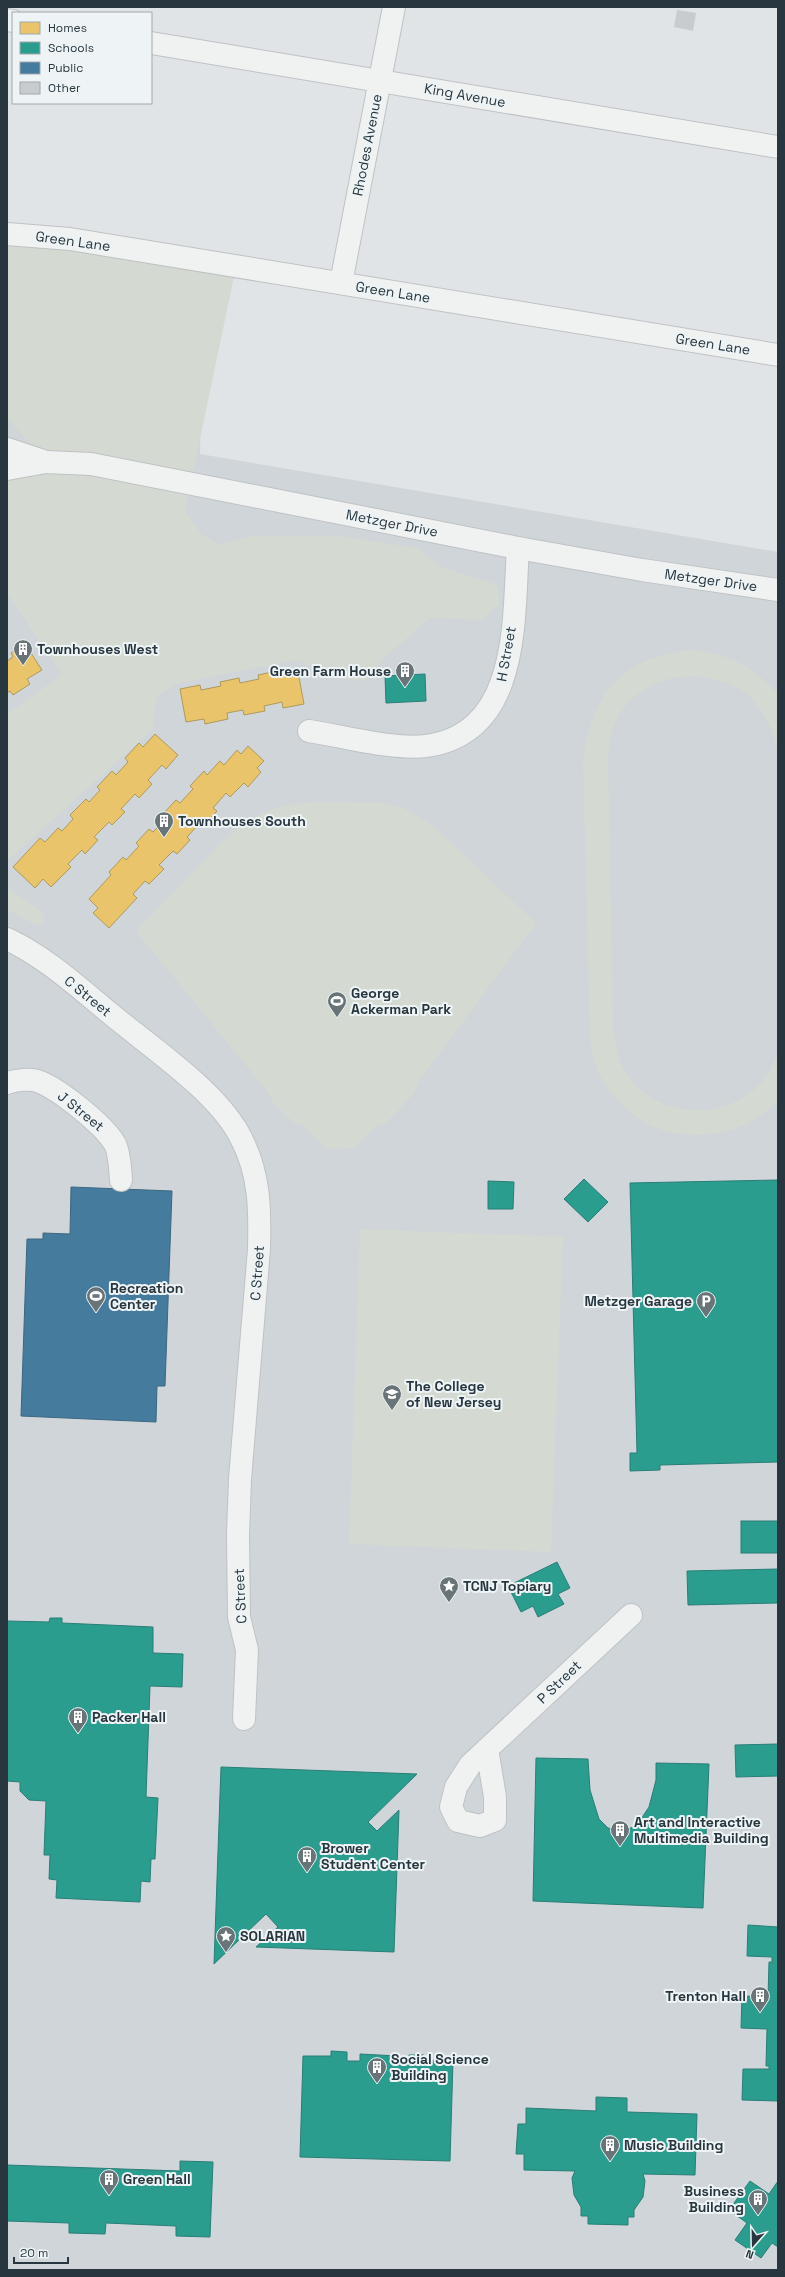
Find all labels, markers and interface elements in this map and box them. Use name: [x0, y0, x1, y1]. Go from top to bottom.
legend: [12, 12, 152, 104]
text: Homes: [48, 20, 87, 36]
text: Schools: [48, 40, 94, 56]
text: Public: [48, 60, 83, 76]
street label: King Avenue: [423, 79, 507, 111]
text: Other: [48, 80, 81, 96]
street label: Rhodes Avenue: [348, 92, 386, 198]
street label: Green Lane: [34, 227, 112, 255]
street label: Green Lane: [354, 277, 432, 307]
street label: Green Lane: [674, 329, 752, 359]
street label: Metzger Drive: [344, 505, 440, 541]
street label: Metzger Drive: [664, 565, 758, 595]
street label: H Street: [492, 625, 520, 683]
building icon: Townhouses West: [12, 638, 34, 666]
place label: Townhouses West: [37, 640, 158, 658]
building icon: Green Farm House: [394, 660, 416, 688]
place label: Green Farm House: [270, 662, 391, 680]
building icon: Townhouses South: [153, 810, 175, 838]
place label: Townhouses South: [178, 812, 306, 830]
street label: C Street: [61, 972, 115, 1020]
place label: George Ackerman Park: [351, 984, 451, 1018]
sports icon: George Ackerman Park: [326, 990, 348, 1018]
street label: J Street: [54, 1087, 108, 1135]
street label: C Street: [246, 1245, 268, 1301]
place label: Recreation Center: [110, 1279, 183, 1313]
sports icon: Recreation Center: [85, 1285, 107, 1313]
parking icon: Metzger Garage: [695, 1290, 717, 1318]
place label: Metzger Garage: [584, 1292, 692, 1310]
place label: The College of New Jersey: [406, 1377, 501, 1411]
school or university icon: The College of New Jersey: [381, 1383, 403, 1411]
street label: C Street: [230, 1568, 250, 1624]
place icon: TCNJ Topiary: [438, 1575, 460, 1603]
place label: TCNJ Topiary: [463, 1577, 551, 1595]
street label: P Street: [533, 1656, 585, 1708]
building icon: Packer Hall: [67, 1706, 89, 1734]
place label: Packer Hall: [92, 1708, 166, 1726]
place label: Art and Interactive Multimedia Building: [634, 1813, 769, 1847]
building icon: Art and Interactive Multimedia Building: [609, 1819, 631, 1847]
place label: Brower Student Center: [321, 1839, 426, 1873]
building icon: Brower Student Center: [296, 1845, 318, 1873]
place icon: SOLARIAN: [215, 1925, 237, 1953]
place label: SOLARIAN: [240, 1927, 305, 1945]
building icon: Trenton Hall: [749, 1985, 771, 2013]
place label: Trenton Hall: [665, 1987, 746, 2005]
place label: Social Science Building: [391, 2050, 489, 2084]
building icon: Social Science Building: [366, 2056, 388, 2084]
building icon: Music Building: [599, 2134, 621, 2162]
place label: Music Building: [624, 2136, 723, 2154]
building icon: Green Hall: [98, 2168, 120, 2196]
place label: Green Hall: [123, 2170, 191, 2188]
place label: Business Building: [684, 2182, 744, 2216]
building icon: Business Building: [747, 2188, 769, 2216]
north arrow: [733, 2225, 773, 2265]
scale bar: [14, 2239, 68, 2265]
text: 20 m: [20, 2245, 48, 2261]
text: N: [744, 2247, 755, 2262]

